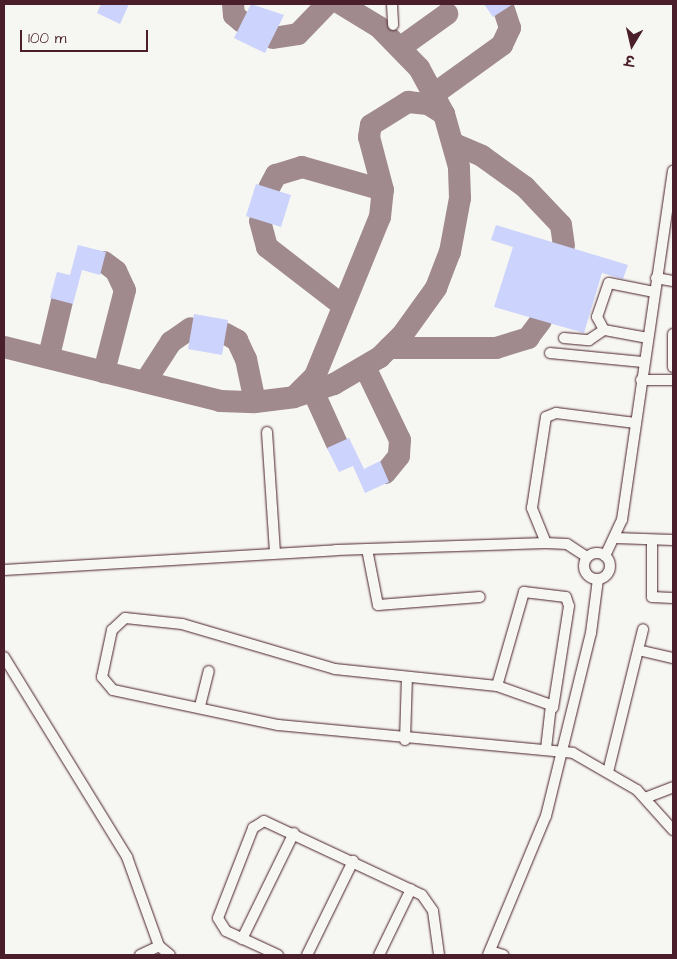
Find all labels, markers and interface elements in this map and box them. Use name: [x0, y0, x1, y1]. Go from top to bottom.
scale bar: [22, 20, 150, 52]
north arrow: [607, 20, 657, 70]
text: 100 m: [28, 28, 67, 49]
text: उ: [623, 49, 636, 70]

